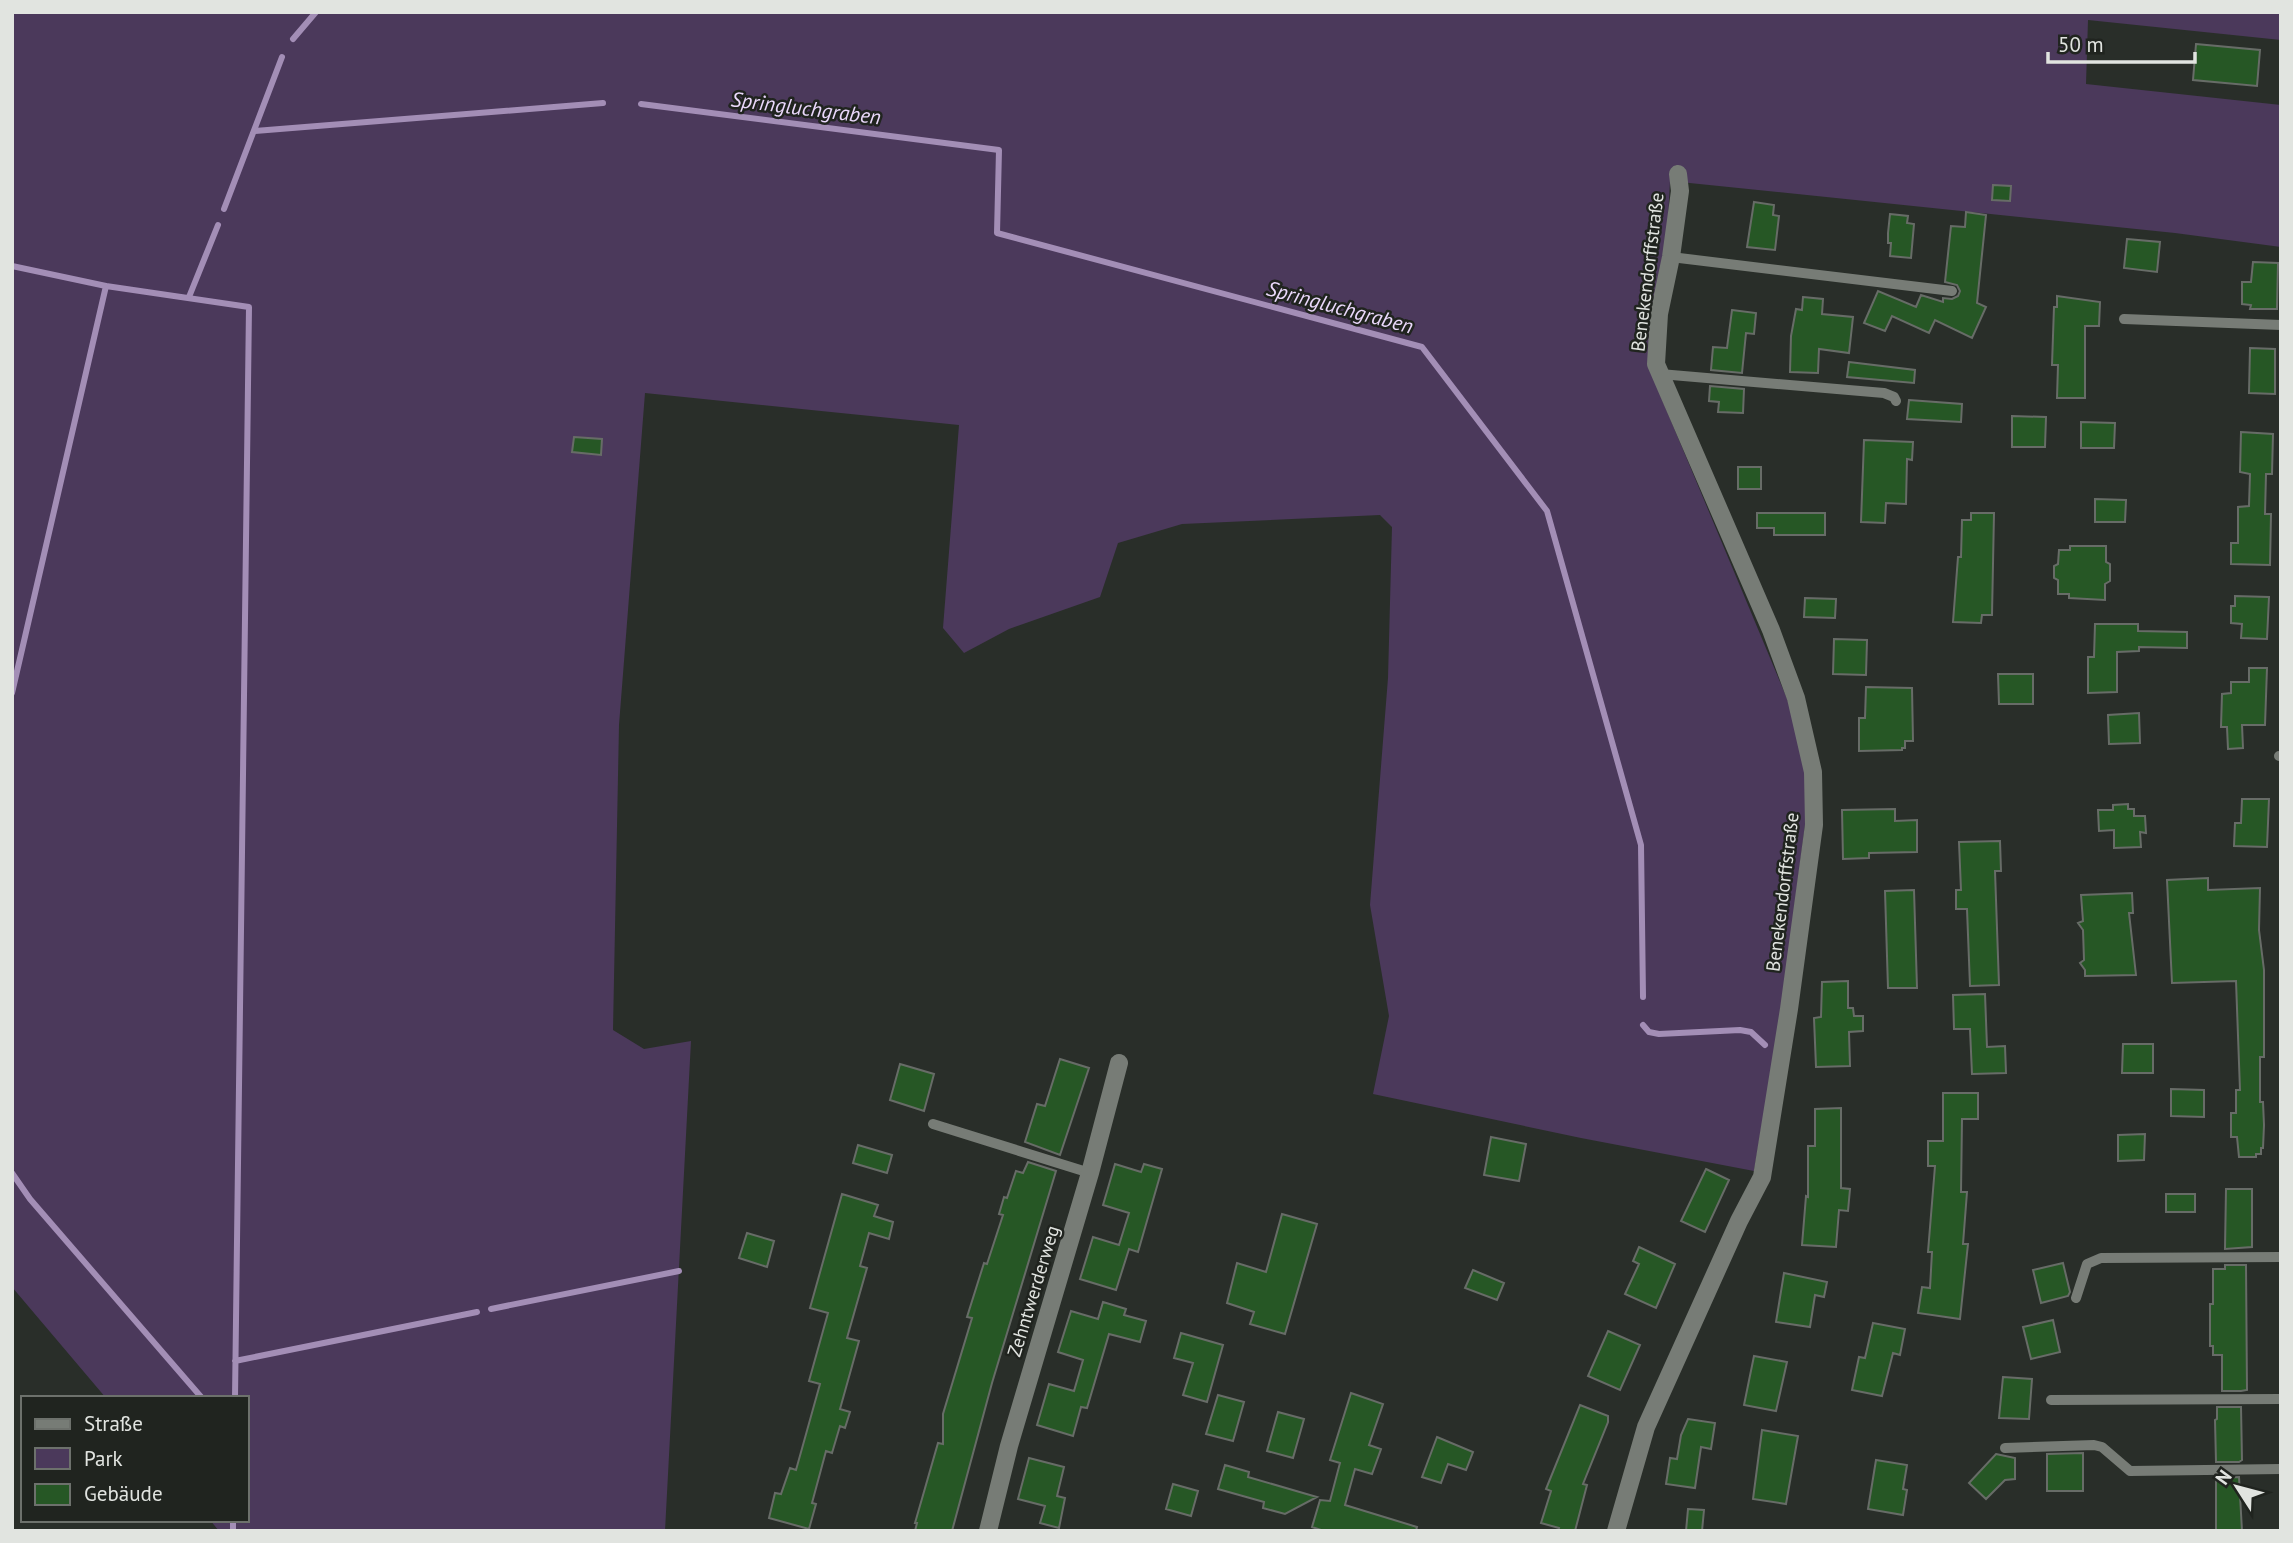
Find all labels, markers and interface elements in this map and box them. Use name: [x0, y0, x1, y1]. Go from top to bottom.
scale bar: [2048, 21, 2195, 65]
text: 50 m: [2058, 31, 2104, 58]
water label: Springluchgraben: [730, 85, 883, 131]
street label: Benekendorffstraße: [1625, 191, 1669, 353]
water label: Springluchgraben: [1264, 274, 1416, 340]
street label: Benekendorffstraße: [1760, 811, 1804, 973]
street label: Zehntwerderweg: [1002, 1223, 1064, 1359]
legend: [21, 1396, 248, 1522]
text: Straße: [84, 1410, 143, 1437]
text: Park: [84, 1445, 123, 1472]
north arrow: [2202, 1452, 2272, 1522]
text: N: [2210, 1465, 2237, 1489]
text: Gebäude: [84, 1480, 163, 1507]

